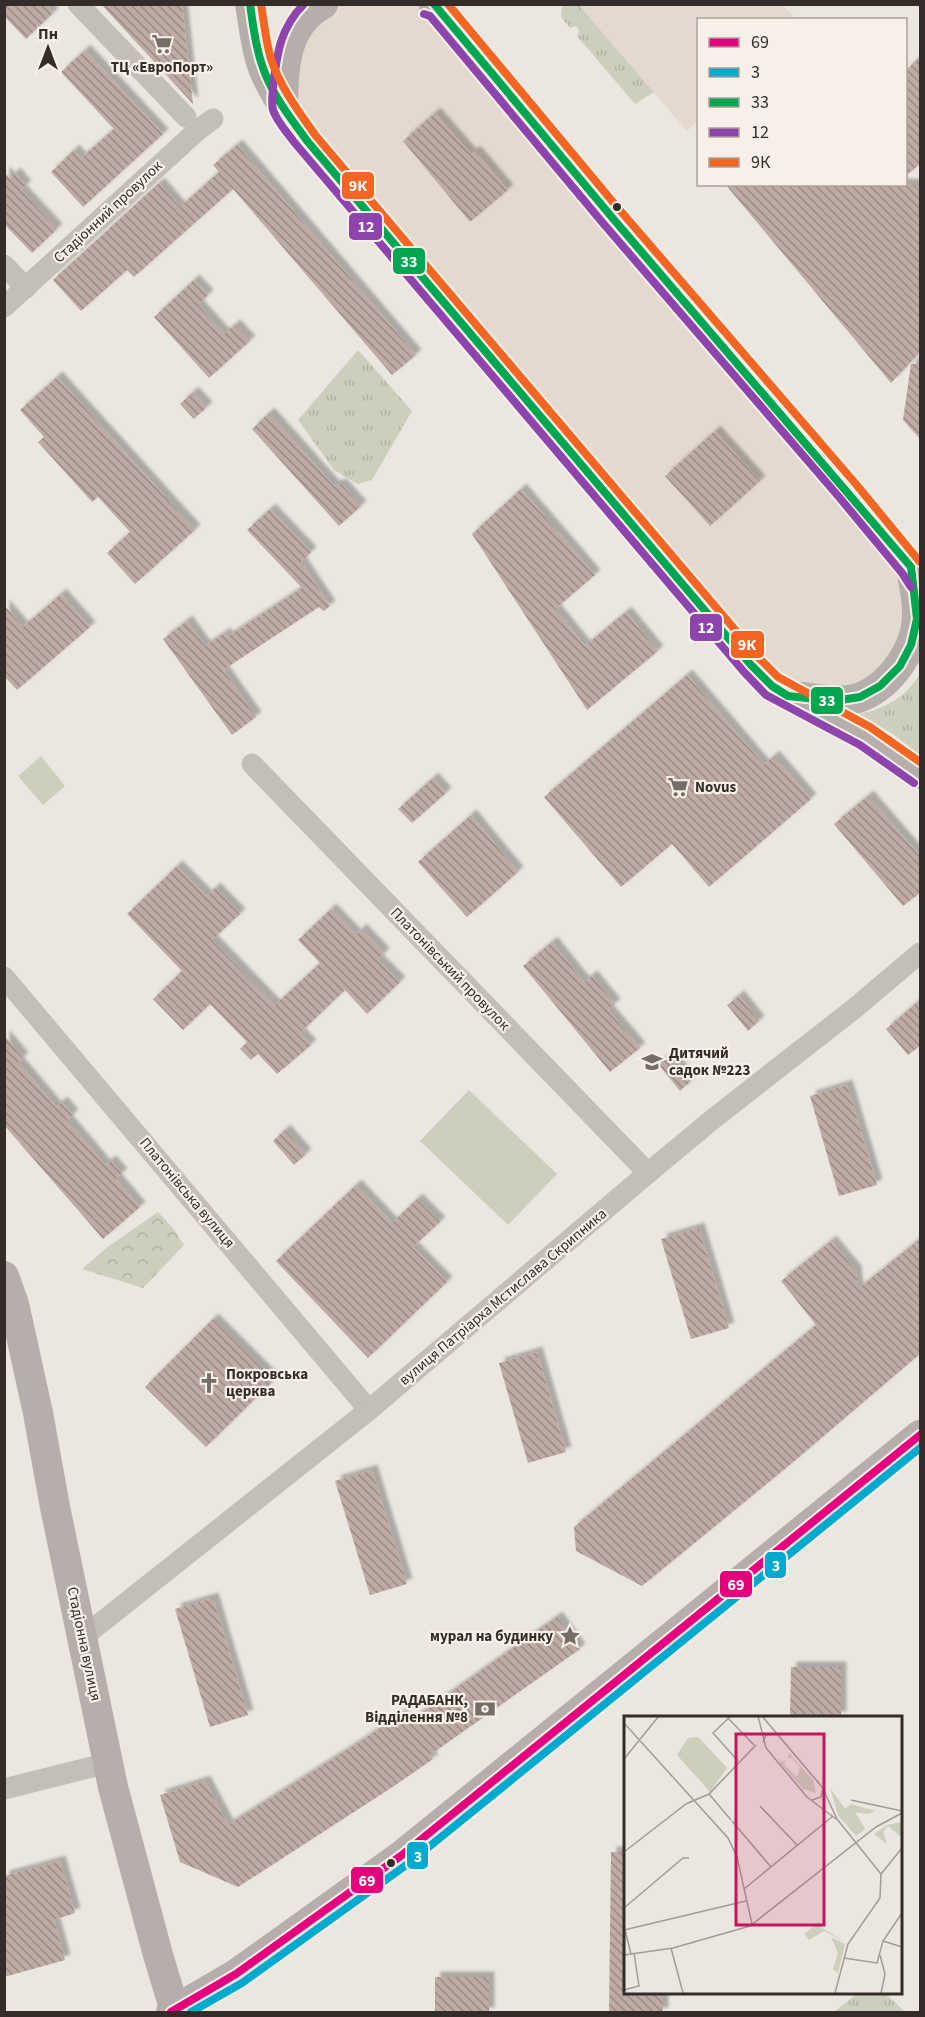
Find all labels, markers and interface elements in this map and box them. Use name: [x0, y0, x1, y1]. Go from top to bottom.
north arrow: [18, 18, 78, 78]
legend: [697, 18, 907, 186]
text: Пн: [38, 23, 58, 45]
text: 69: [751, 30, 769, 55]
supermarket icon: ТЦ «ЕвроПорт»: [150, 32, 174, 56]
place label: ТЦ «ЕвроПорт»: [111, 57, 213, 78]
text: 3: [751, 60, 760, 85]
text: 33: [751, 90, 769, 115]
text: 12: [751, 120, 769, 145]
text: 9К: [751, 150, 771, 175]
street label: Стадіонний провулок: [49, 156, 167, 268]
line badge: 9К: [341, 171, 375, 200]
text: 9К: [349, 175, 367, 197]
unlabelled marker: [611, 201, 623, 213]
line badge: 12: [348, 212, 383, 241]
text: 12: [358, 216, 374, 238]
line badge: 33: [392, 247, 426, 275]
text: 33: [401, 251, 417, 273]
line badge: 12: [689, 613, 723, 642]
text: 12: [698, 617, 714, 639]
line badge: 9К: [730, 630, 765, 659]
text: 9К: [738, 634, 756, 656]
line badge: 33: [810, 686, 844, 715]
text: 33: [819, 690, 835, 712]
supermarket icon: Novus: [666, 775, 690, 799]
place label: Novus: [695, 777, 737, 798]
street label: Платонівський провулок: [386, 903, 515, 1036]
place label: Дитячий садок №223: [669, 1043, 750, 1081]
school or university icon: Дитячий садок №223: [640, 1050, 664, 1074]
street label: Платонівська вулиця: [134, 1133, 240, 1253]
street label: вулиця Патріарха Мстислава Скрипника: [395, 1204, 611, 1390]
place label: Покровська церква: [226, 1364, 308, 1402]
church icon: Покровська церква: [197, 1371, 221, 1395]
line badge: 3: [764, 1551, 787, 1579]
text: 3: [772, 1555, 780, 1577]
line badge: 69: [719, 1570, 753, 1598]
text: 69: [728, 1574, 744, 1596]
street label: Стадіонна вулиця: [62, 1585, 106, 1703]
place icon: мурал на будинку: [558, 1624, 582, 1648]
place label: мурал на будинку: [430, 1626, 553, 1647]
place label: РАДАБАНК, Відділення №8: [365, 1690, 468, 1728]
bank icon: РАДАБАНК, Відділення №8: [473, 1697, 497, 1721]
inset map: [624, 1716, 901, 1993]
line badge: 3: [406, 1841, 429, 1870]
text: 3: [414, 1846, 422, 1868]
unlabelled marker: [385, 1857, 397, 1869]
line badge: 69: [350, 1866, 384, 1894]
text: 69: [359, 1870, 375, 1892]

